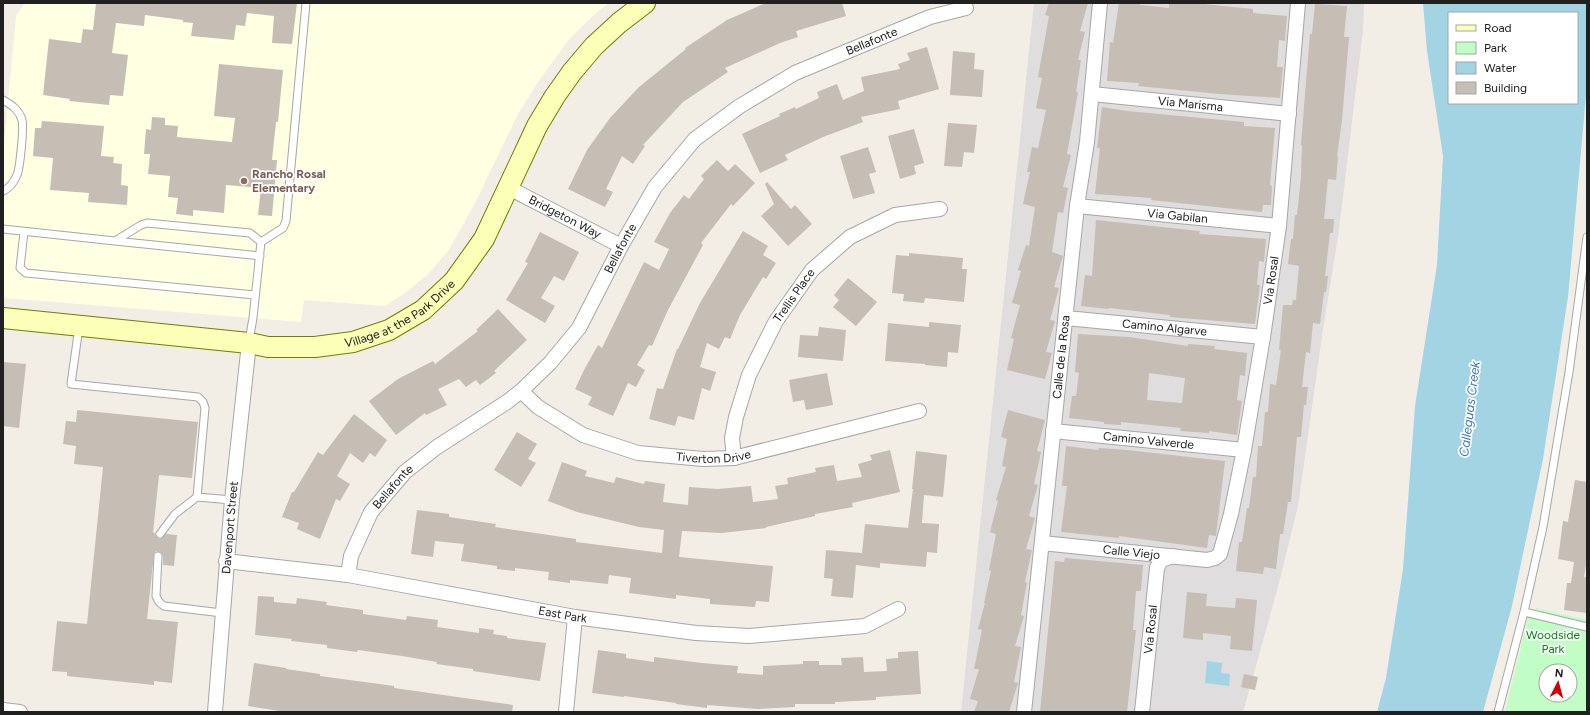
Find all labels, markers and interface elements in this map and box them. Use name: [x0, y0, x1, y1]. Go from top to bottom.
legend: [1448, 12, 1578, 104]
text: Road: [1484, 21, 1512, 35]
street label: Bellafonte: [844, 24, 900, 58]
text: Park: [1484, 41, 1507, 55]
text: Water: [1484, 61, 1516, 75]
text: Building: [1484, 81, 1527, 95]
street label: Via Marisma: [1157, 94, 1224, 114]
place label: Rancho Rosal Elementary: [252, 167, 326, 195]
marker: Rancho Rosal Elementary: [239, 176, 249, 186]
street label: Bridgeton Way: [526, 192, 604, 242]
street label: Via Gabilan: [1147, 206, 1209, 226]
street label: Bellafonte: [601, 221, 640, 276]
street label: Via Rosal: [1261, 255, 1282, 306]
street label: Trellis Place: [770, 266, 818, 325]
street label: Village at the Park Drive: [344, 276, 458, 350]
street label: Calle de la Rosa: [1050, 314, 1073, 399]
street label: Camino Algarve: [1122, 316, 1208, 339]
water label: Calleguas Creek: [1456, 360, 1483, 458]
street label: Camino Valverde: [1102, 429, 1195, 452]
street label: Tiverton Drive: [675, 447, 753, 466]
street label: Bellafonte: [370, 461, 416, 512]
street label: Davenport Street: [219, 480, 241, 574]
street label: Calle Viejo: [1102, 542, 1161, 562]
street label: East Park: [537, 603, 588, 626]
street label: Via Rosal: [1141, 604, 1160, 655]
park label: Woodside Park: [1526, 628, 1580, 656]
north arrow: [1538, 663, 1578, 703]
text: N: [1554, 667, 1564, 680]

